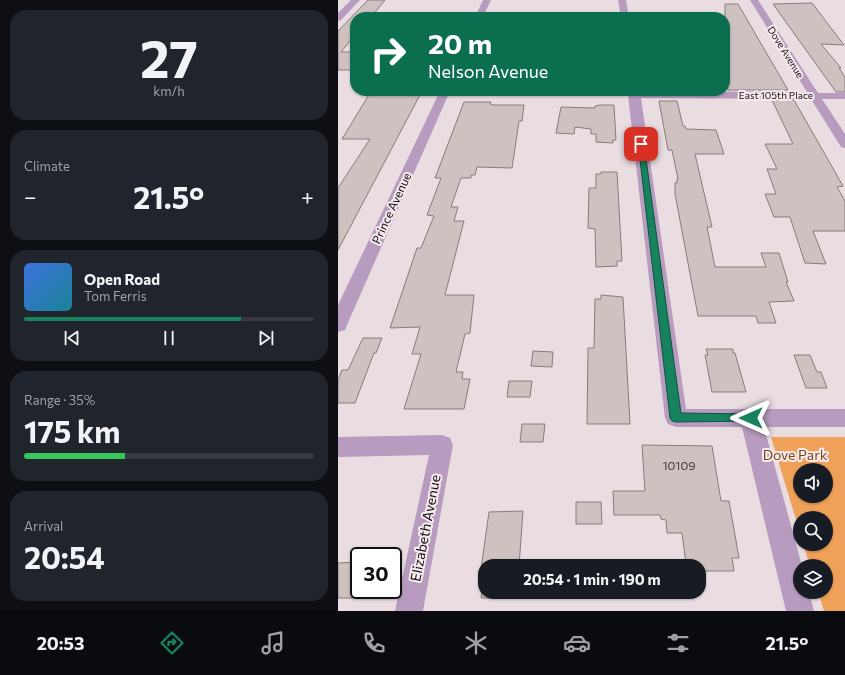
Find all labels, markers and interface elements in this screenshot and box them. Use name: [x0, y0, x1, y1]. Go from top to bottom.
street label: Dove Avenue: [765, 24, 807, 80]
text: 27: [140, 25, 198, 89]
text: 20 m: [428, 26, 492, 60]
icon: right: [362, 28, 414, 80]
text: Nelson Avenue: [428, 60, 548, 82]
text: km/h: [153, 83, 185, 99]
street label: East 105th Place: [739, 89, 813, 101]
pin: [624, 127, 658, 161]
icon: arrive: [630, 133, 652, 155]
text: Climate: [24, 158, 70, 174]
street label: Prince Avenue: [368, 170, 414, 246]
text: 21.5°: [133, 178, 204, 215]
text: −: [24, 183, 37, 210]
text: +: [301, 183, 314, 210]
text: Open Road: [84, 270, 160, 288]
text: Tom Ferris: [84, 288, 147, 304]
icon: previous: [61, 327, 83, 349]
icon: pause: [158, 327, 180, 349]
icon: next: [255, 327, 277, 349]
text: Range · 35%: [24, 392, 95, 408]
position arrow: [730, 397, 772, 439]
text: 175 km: [24, 412, 121, 449]
park label: Dove Park: [763, 446, 828, 463]
house number: 10109: [662, 458, 696, 472]
map controls: [793, 463, 833, 599]
button: sound: [793, 463, 833, 503]
street label: Elizabeth Avenue: [406, 473, 444, 583]
button: search: [793, 511, 833, 551]
text: Arrival: [24, 518, 63, 534]
text: 20:54: [24, 538, 105, 575]
speed limit sign: 30: [350, 547, 402, 599]
button: layers: [793, 559, 833, 599]
text: 20:54 · 1 min · 190 m: [523, 570, 661, 588]
icon: directions: [158, 629, 186, 657]
icon: music: [259, 629, 287, 657]
icon: phone: [360, 629, 388, 657]
icon: climate: [462, 629, 490, 657]
icon: car: [563, 629, 591, 657]
icon: filters: [664, 629, 692, 657]
text: 20:53: [37, 632, 84, 654]
text: 21.5°: [766, 632, 808, 654]

